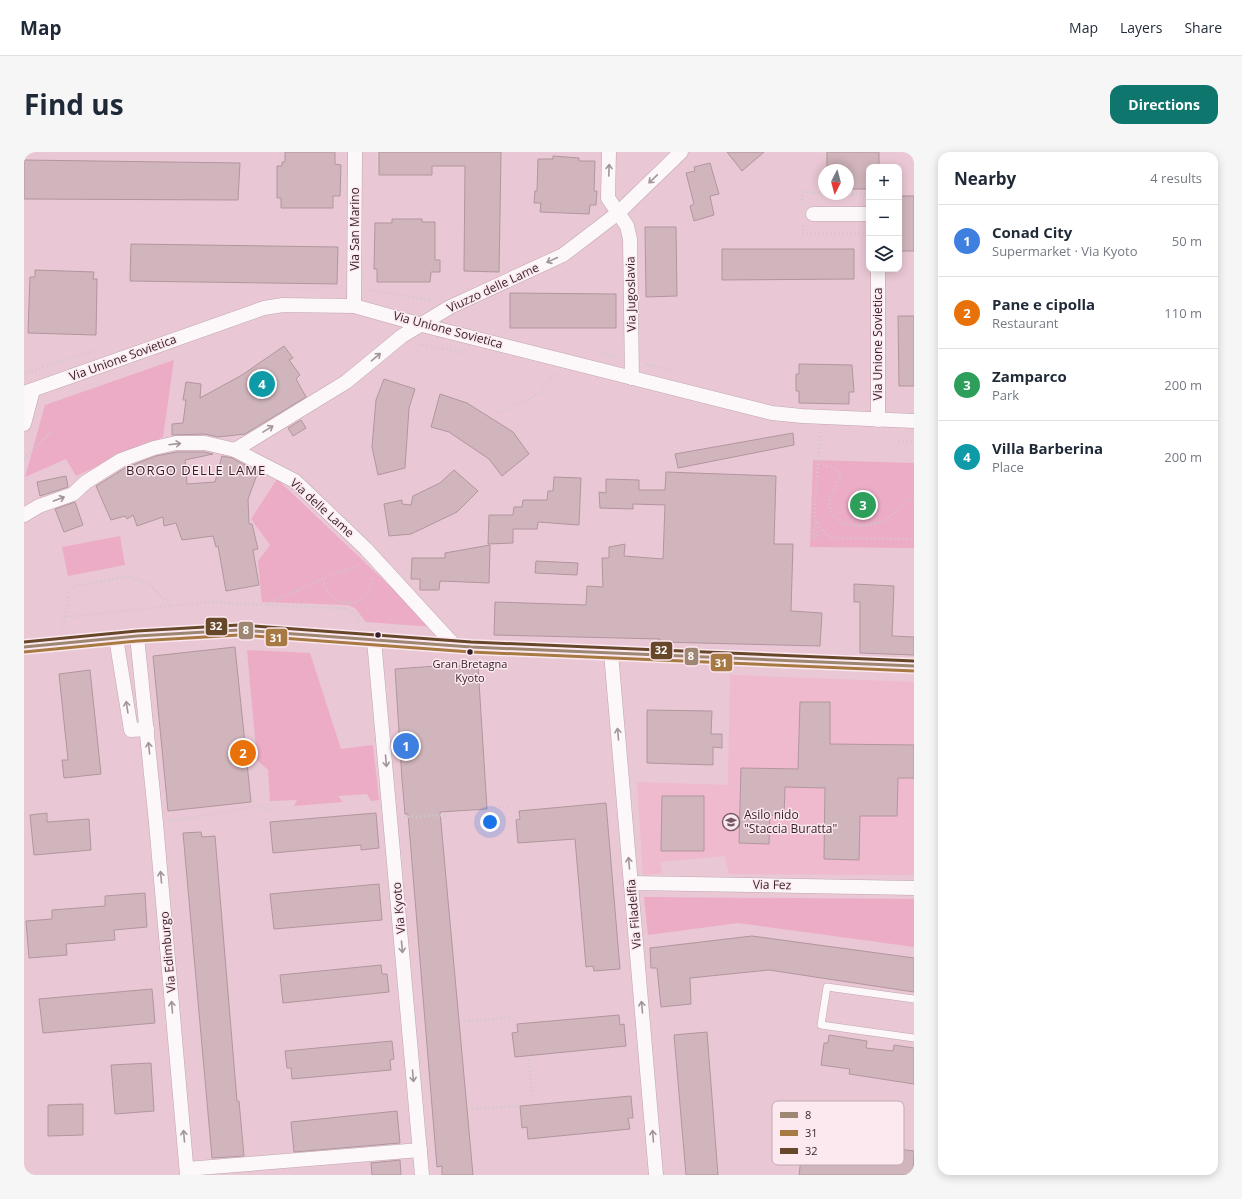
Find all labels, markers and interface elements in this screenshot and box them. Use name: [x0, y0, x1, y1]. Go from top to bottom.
text: Map: [20, 15, 61, 41]
text: Map: [1069, 18, 1098, 37]
text: Layers: [1120, 18, 1162, 37]
text: Share: [1184, 18, 1222, 37]
text: Find us: [24, 85, 124, 123]
button: Directions: [1110, 85, 1218, 124]
one-way arrow: [605, 164, 613, 177]
north arrow: [818, 164, 854, 200]
map controls: [866, 164, 902, 272]
button: +: [866, 164, 902, 200]
text: Nearby: [954, 167, 1016, 190]
text: 4 results: [1150, 169, 1202, 187]
one-way arrow: [648, 174, 658, 184]
street label: Via San Marino: [346, 187, 363, 271]
button: −: [866, 200, 902, 236]
text: Conad City: [992, 222, 1072, 242]
text: 1: [963, 232, 971, 250]
text: 50 m: [1172, 232, 1202, 250]
button: layers: [866, 236, 902, 272]
text: Supermarket · Via Kyoto: [992, 242, 1138, 260]
street label: Via Jugoslavia: [621, 256, 640, 332]
one-way arrow: [547, 257, 559, 264]
street label: Viuzzo delle Lame: [444, 259, 542, 316]
street label: Via Unione Sovietica: [869, 288, 886, 400]
text: Pane e cipolla: [992, 294, 1095, 314]
text: 2: [963, 304, 971, 322]
text: 110 m: [1164, 304, 1202, 322]
street label: Via Unione Sovietica: [391, 307, 505, 352]
text: Restaurant: [992, 314, 1059, 332]
street label: Via Unione Sovietica: [67, 330, 179, 385]
one-way arrow: [371, 352, 381, 361]
text: Zamparco: [992, 366, 1067, 386]
pin: 4: [249, 369, 275, 399]
text: 3: [963, 376, 971, 394]
text: 200 m: [1164, 376, 1202, 394]
text: Park: [992, 386, 1019, 404]
one-way arrow: [263, 425, 274, 434]
text: Villa Barberina: [992, 438, 1103, 458]
one-way arrow: [168, 440, 181, 447]
text: 4: [963, 448, 971, 466]
text: 200 m: [1164, 448, 1202, 466]
text: Place: [992, 458, 1024, 476]
district label: BORGO DELLE LAME: [126, 461, 266, 479]
street label: Via delle Lame: [287, 474, 358, 541]
pin: 3: [850, 490, 876, 520]
one-way arrow: [53, 494, 65, 502]
line badge: 32: [205, 617, 228, 636]
text: 32: [210, 618, 222, 633]
line badge: 8: [238, 621, 254, 640]
text: 8: [243, 622, 249, 637]
line badge: 31: [265, 628, 288, 647]
text: 31: [270, 630, 282, 645]
unlabelled marker: [373, 630, 383, 640]
line badge: 32: [650, 641, 673, 660]
text: 32: [655, 642, 667, 657]
marker: Gran Bretagna Kyoto: [465, 647, 475, 657]
line badge: 8: [684, 647, 699, 666]
text: 8: [688, 648, 694, 663]
line badge: 31: [710, 653, 733, 672]
text: 31: [715, 655, 727, 670]
place label: Gran Bretagna Kyoto: [433, 656, 507, 685]
one-way arrow: [123, 701, 131, 714]
one-way arrow: [614, 728, 621, 741]
pin: 1: [393, 731, 419, 761]
pin: 2: [230, 738, 256, 768]
one-way arrow: [145, 742, 152, 755]
one-way arrow: [382, 754, 389, 767]
place label: Asilo nido "Staccia Buratta": [744, 806, 837, 837]
your location: [480, 812, 500, 832]
school or university icon: Asilo nido "Staccia Buratta": [721, 812, 741, 832]
one-way arrow: [625, 857, 633, 870]
one-way arrow: [157, 871, 165, 884]
street label: Via Fez: [753, 876, 792, 893]
street label: Via Filadelfia: [622, 879, 645, 950]
street label: Via Kyoto: [388, 881, 409, 935]
street label: Via Edimburgo: [155, 911, 180, 993]
one-way arrow: [398, 940, 406, 953]
one-way arrow: [169, 1001, 176, 1014]
one-way arrow: [639, 1001, 646, 1014]
one-way arrow: [410, 1069, 417, 1082]
legend: [772, 1101, 904, 1165]
text: 8: [805, 1107, 811, 1122]
text: 31: [805, 1125, 818, 1140]
one-way arrow: [180, 1130, 187, 1143]
one-way arrow: [649, 1130, 656, 1143]
text: 32: [805, 1143, 818, 1158]

